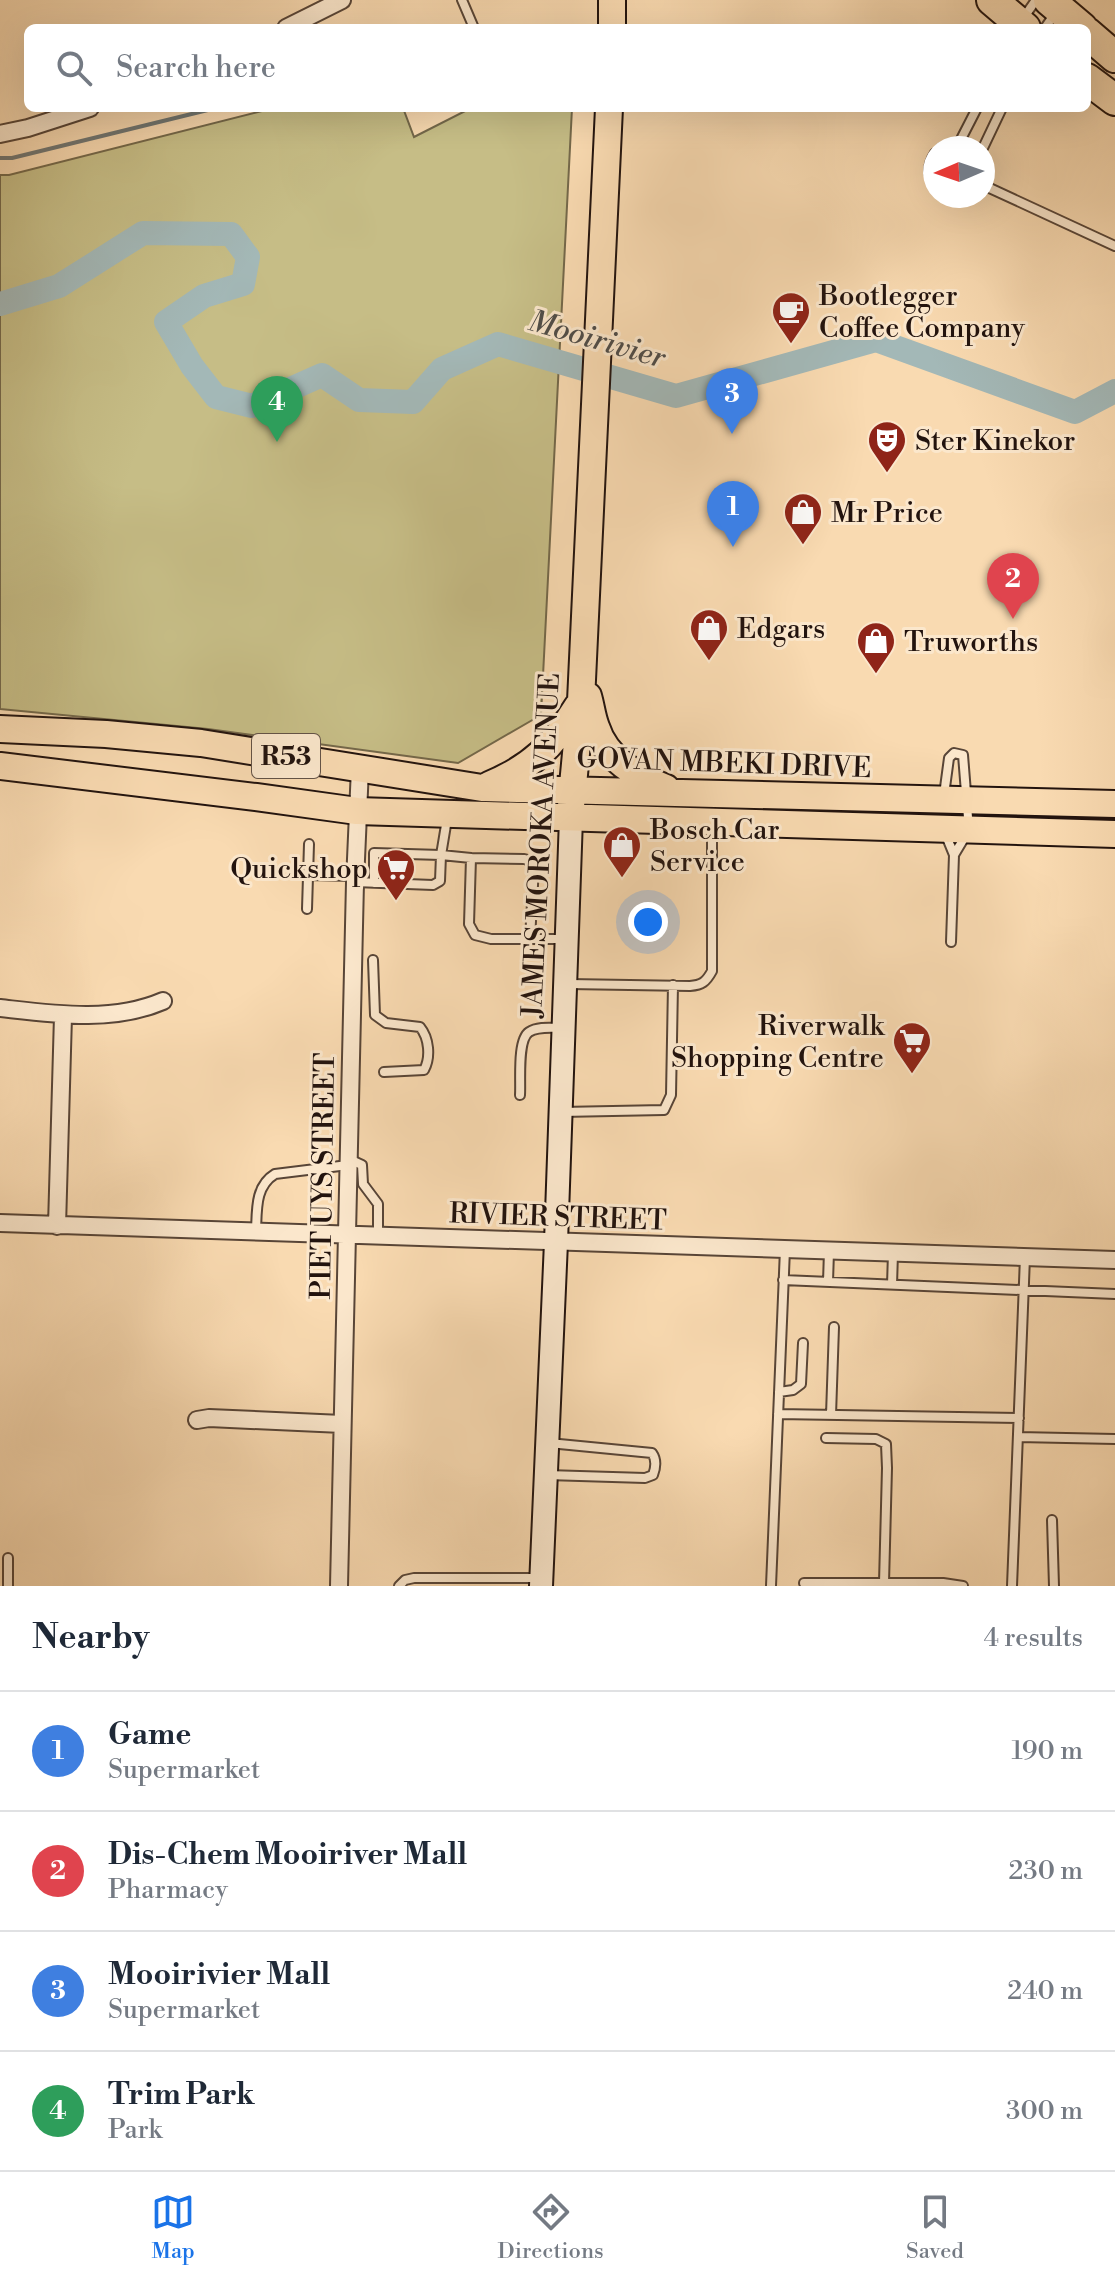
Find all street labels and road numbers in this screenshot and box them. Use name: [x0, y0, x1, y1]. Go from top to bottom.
street label: JAMES MOROKA AVENUE: [515, 672, 568, 1019]
road number: R53: [252, 734, 320, 778]
street label: GOVAN MBEKI DRIVE: [576, 741, 872, 786]
street label: PIET UYS STREET: [304, 1052, 343, 1300]
street label: RIVIER STREET: [448, 1196, 667, 1239]

